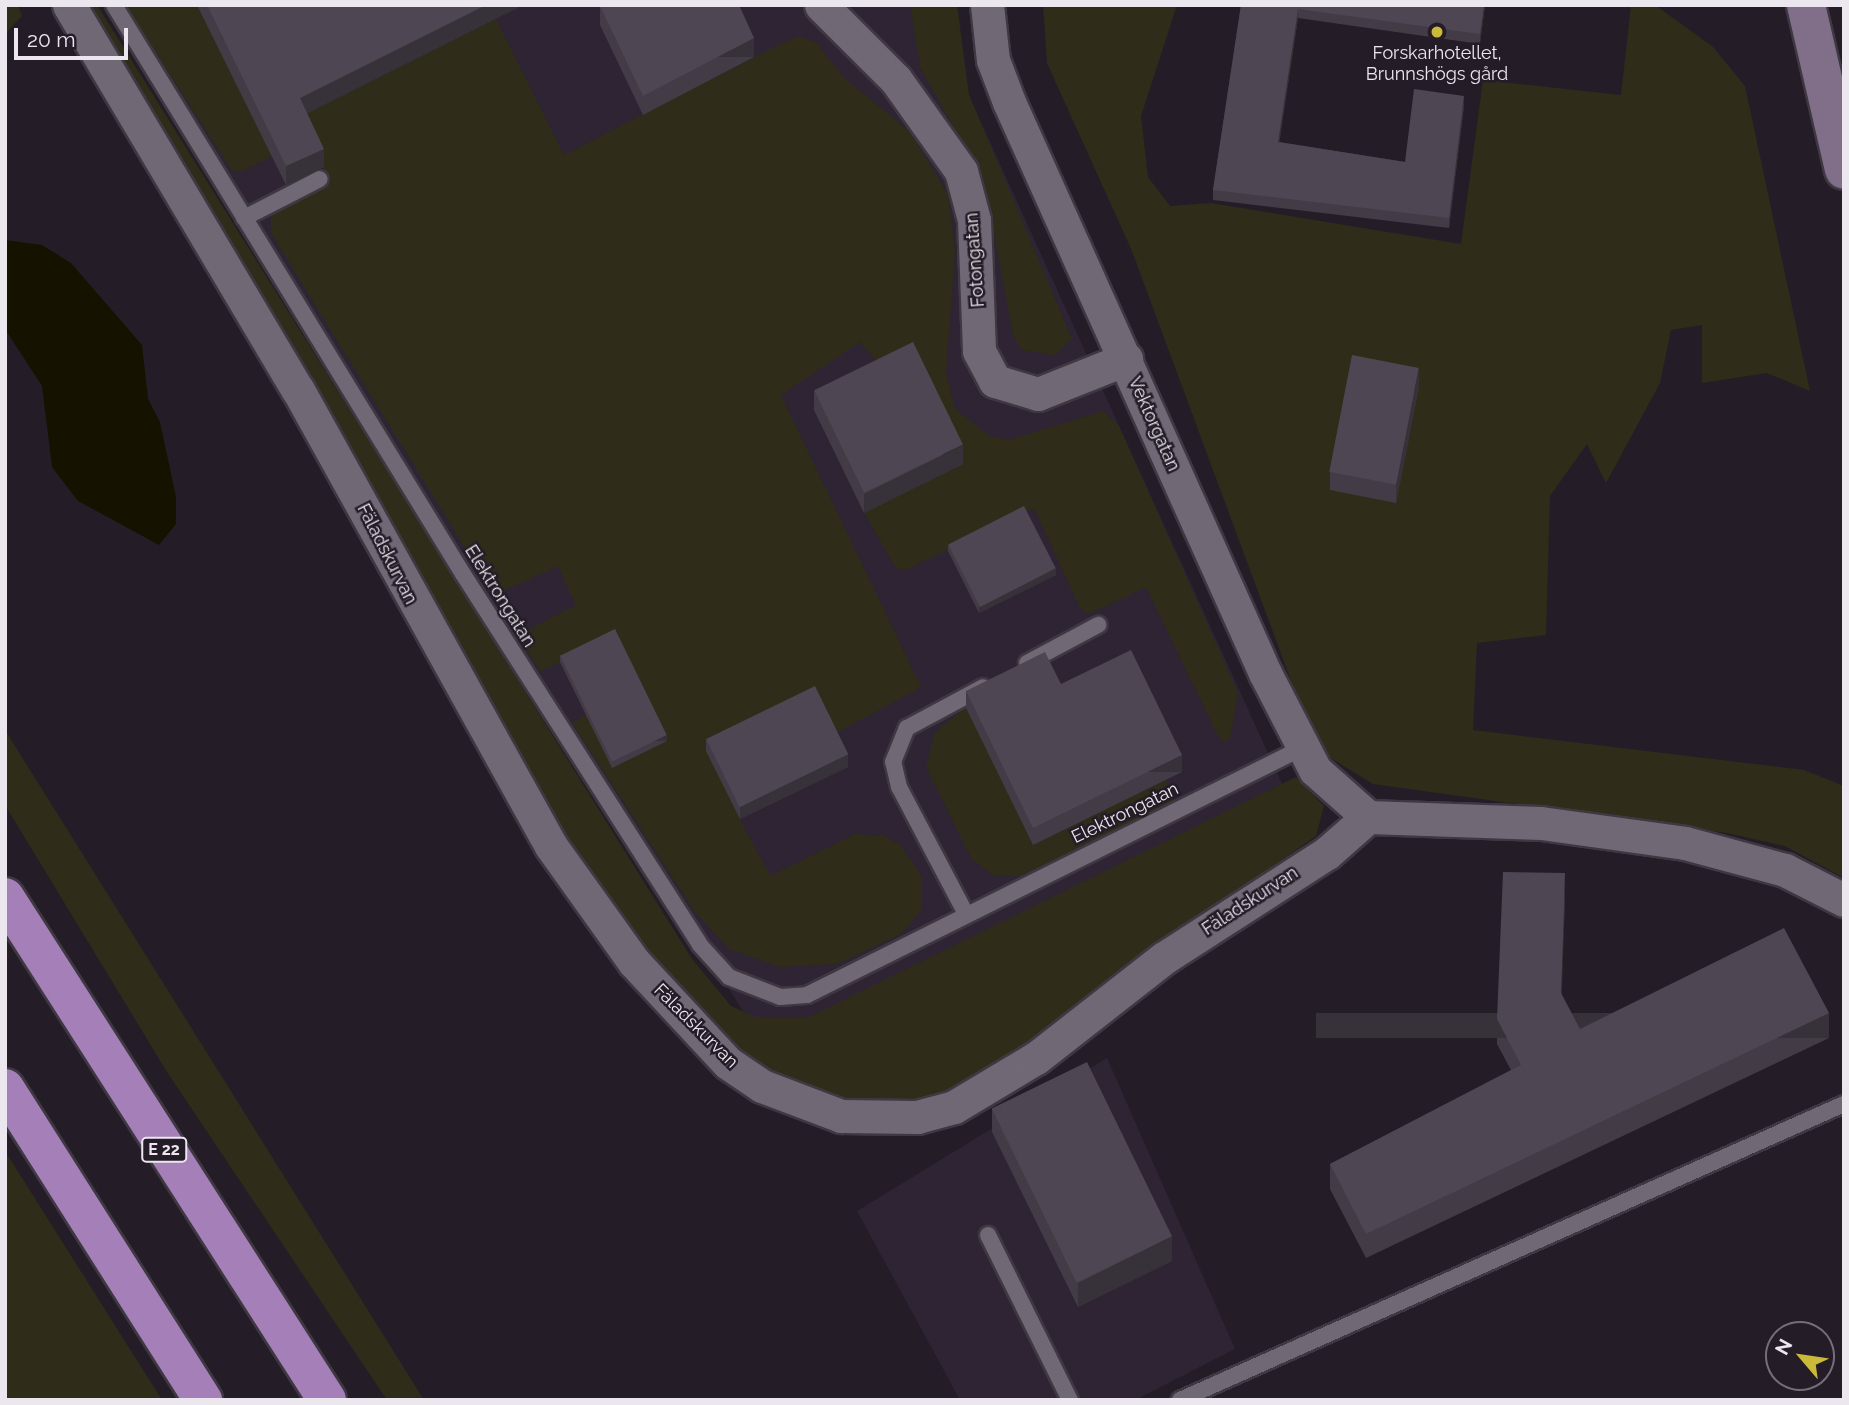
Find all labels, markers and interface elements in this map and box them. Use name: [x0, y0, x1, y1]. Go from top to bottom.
scale bar: [18, 14, 131, 58]
marker: Forskarhotellet, Brunnshögs gård: [1429, 24, 1445, 40]
text: 20 m: [27, 27, 75, 52]
place label: Forskarhotellet, Brunnshögs gård: [1366, 43, 1508, 86]
street label: Fotongatan: [961, 212, 989, 308]
street label: Vektorgatan: [1124, 373, 1184, 475]
street label: Fäladskurvan: [352, 500, 422, 608]
street label: Elektrongatan: [460, 541, 540, 651]
street label: Elektrongatan: [1068, 778, 1182, 848]
street label: Fäladskurvan: [1198, 862, 1302, 940]
street label: Fäladskurvan: [649, 979, 743, 1073]
road number: E 22: [140, 1138, 188, 1162]
north arrow: [1765, 1321, 1835, 1391]
text: N: [1770, 1335, 1797, 1358]

